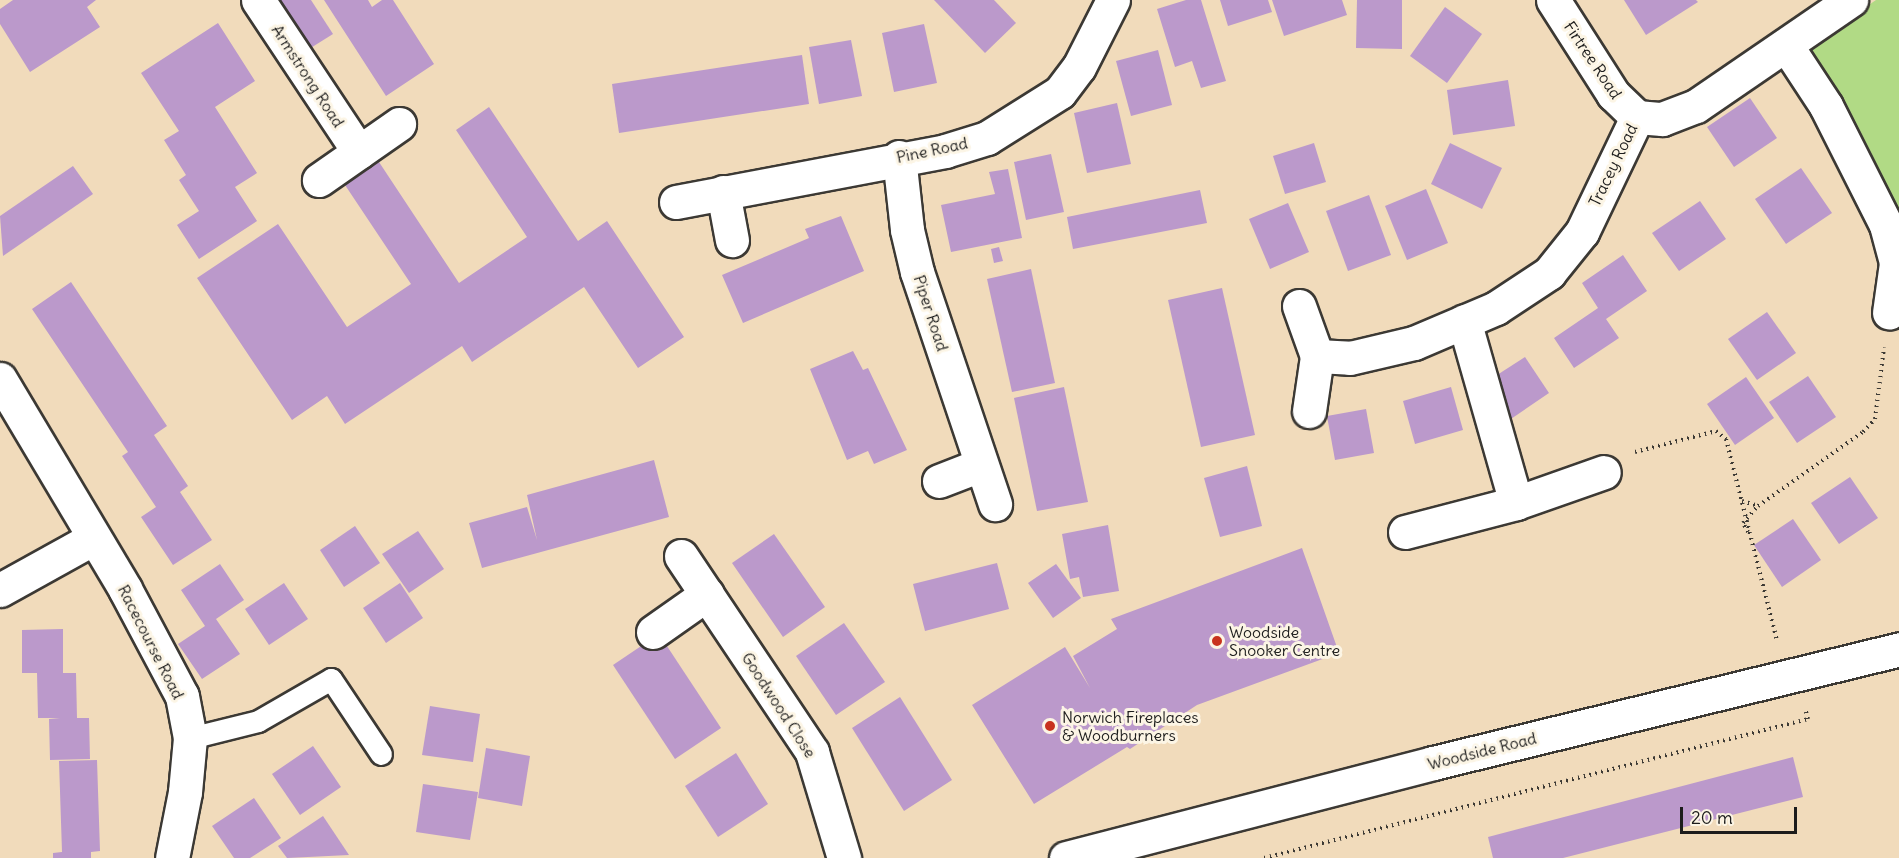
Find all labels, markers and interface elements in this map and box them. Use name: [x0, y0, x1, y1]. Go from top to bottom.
street label: Firtree Road: [1560, 18, 1626, 102]
street label: Armstrong Road: [268, 21, 348, 131]
street label: Tracey Road: [1585, 121, 1641, 209]
street label: Pine Road: [895, 133, 969, 167]
street label: Piper Road: [910, 273, 952, 353]
street label: Racecourse Road: [114, 582, 188, 702]
place label: Woodside Snooker Centre: [1229, 622, 1340, 660]
marker: Woodside Snooker Centre: [1210, 634, 1224, 648]
street label: Goodwood Close: [738, 649, 820, 761]
place label: Norwich Fireplaces & Woodburners: [1062, 707, 1199, 745]
marker: Norwich Fireplaces & Woodburners: [1043, 719, 1057, 733]
street label: Woodside Road: [1426, 728, 1538, 774]
scale bar: [1683, 795, 1800, 833]
text: 20 m: [1691, 806, 1733, 829]

